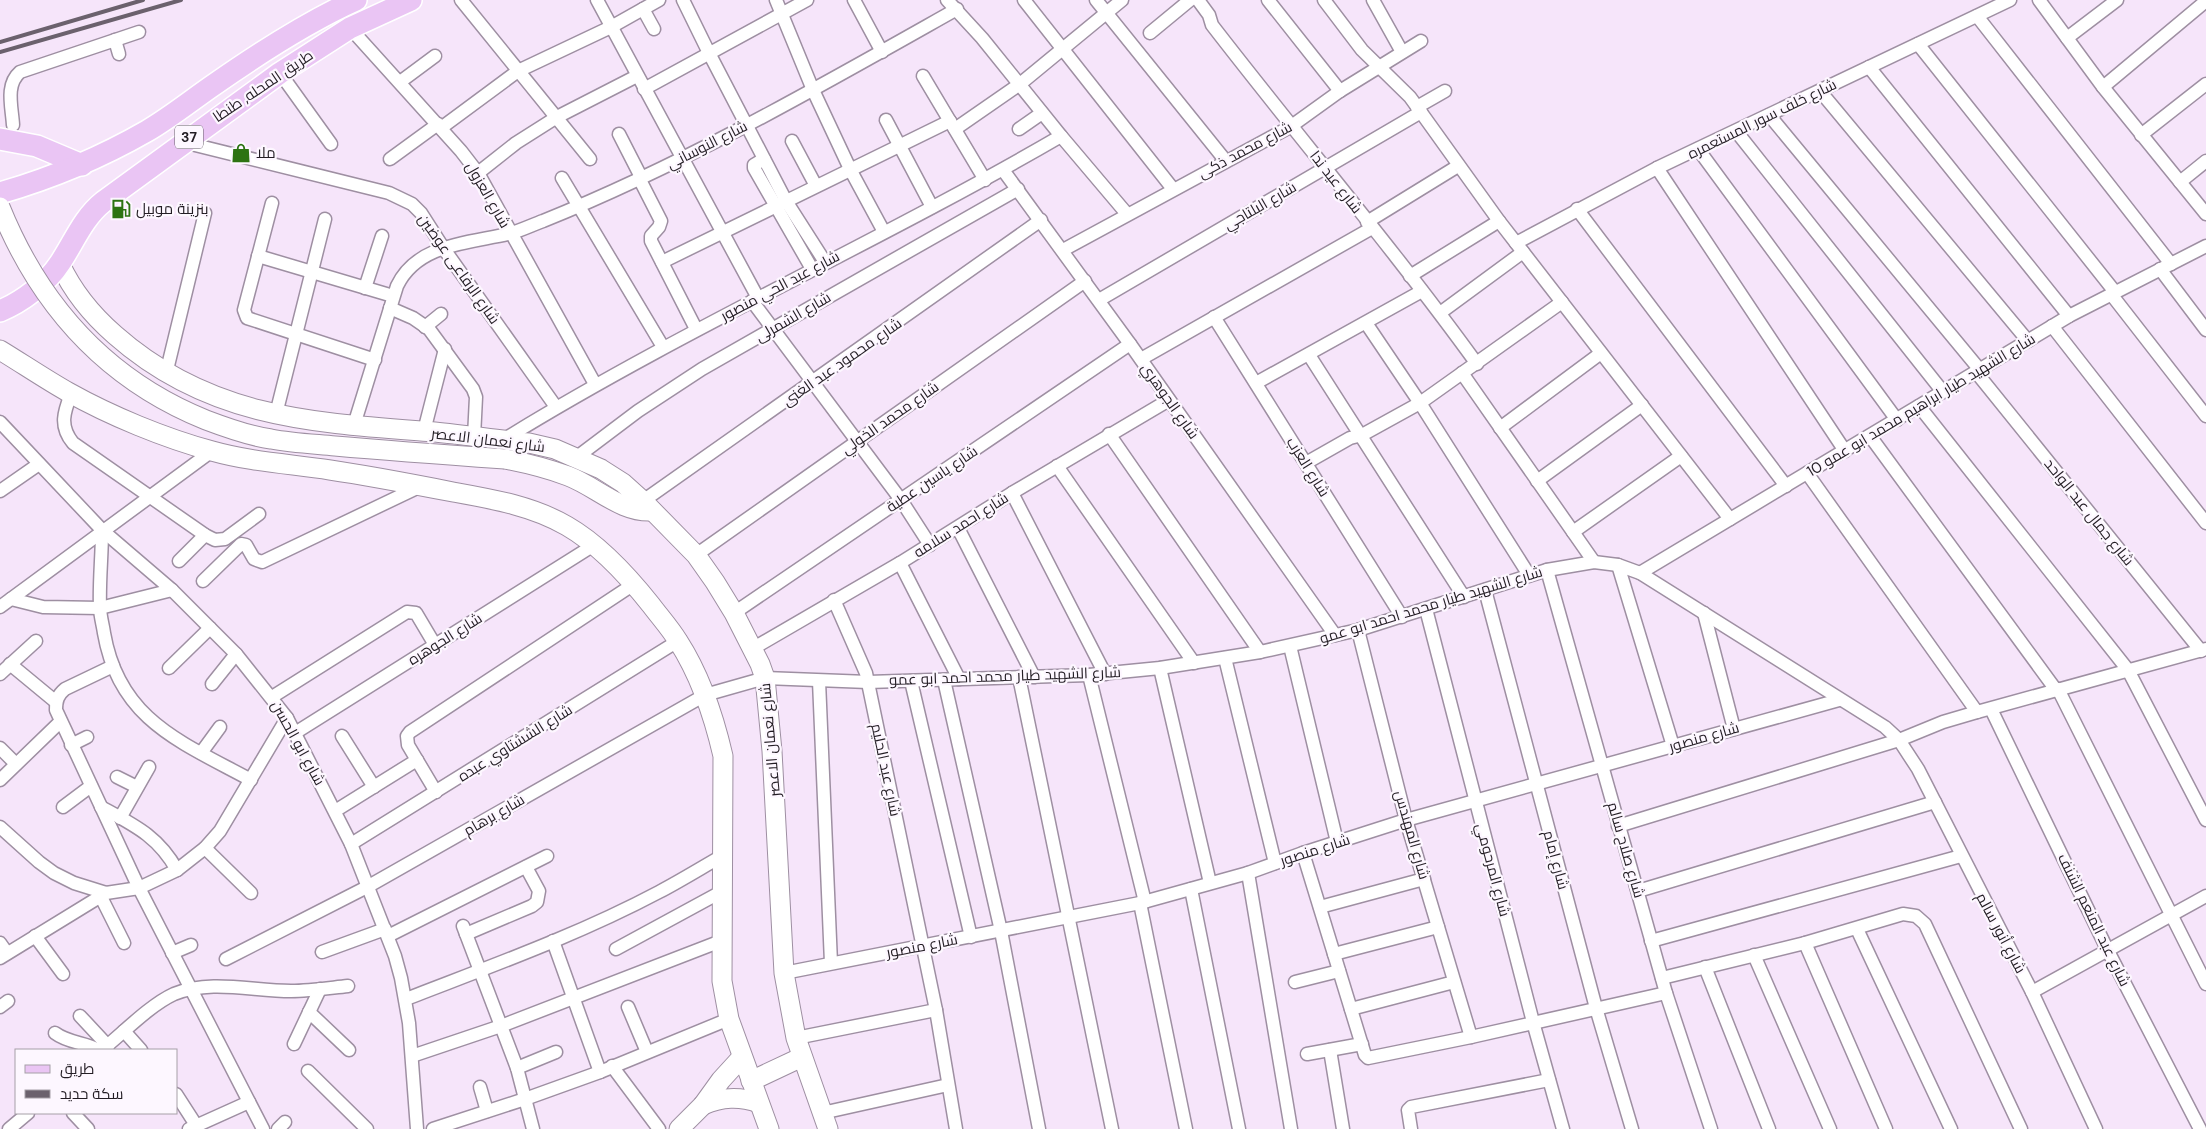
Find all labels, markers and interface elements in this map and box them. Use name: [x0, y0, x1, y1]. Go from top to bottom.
street label: طريق المحله, طنطا: [209, 45, 317, 127]
street label: شارع خلف سور المستعمره: [1684, 74, 1840, 165]
street label: شارع النوساني: [663, 116, 752, 176]
street label: شارع محمد ذكى: [1195, 117, 1296, 184]
road number: 37: [175, 125, 203, 148]
shop icon: ملا: [230, 142, 252, 164]
place label: ملا: [256, 143, 276, 163]
street label: شارع عيد ندا: [1304, 147, 1367, 218]
street label: شارع العزول: [460, 158, 515, 232]
street label: شارع البلتاجي: [1220, 177, 1301, 237]
fuel station icon: بنزينة موبيل: [110, 198, 132, 220]
place label: بنزينة موبيل: [136, 199, 208, 219]
street label: شارع الرفاعى عوضين: [413, 210, 505, 329]
street label: شارع عبد الحي منصور: [716, 246, 844, 328]
street label: شارع الشمرلى: [752, 287, 835, 348]
street label: شارع محمود عبد الغنى: [778, 313, 906, 412]
street label: شارع الشهيد طيار ابراهيم محمد ابو عمو 10: [1803, 329, 2040, 482]
street label: شارع الجوهري: [1135, 359, 1204, 444]
street label: شارع محمد الخولي: [837, 377, 944, 461]
street label: شارع نعمان الاعصر: [429, 423, 546, 458]
street label: شارع العزب: [1281, 433, 1334, 501]
street label: شارع ياسين عطية: [882, 441, 982, 518]
street label: شارع جمال عبد الواحد: [2039, 454, 2138, 570]
street label: شارع احمد سلامه: [910, 488, 1013, 563]
street label: شارع الشهيد طيار محمد احمد ابو عمو: [1317, 562, 1545, 649]
street label: شارع الجوهره: [404, 608, 487, 671]
street label: شارع الشهيد طيار محمد احمد ابو عمو: [889, 662, 1121, 691]
street label: شارع نعمان الاعصر: [755, 682, 786, 799]
street label: شارع ابو الحسن: [266, 697, 330, 789]
street label: شارع الششتاوي عبده: [454, 700, 577, 788]
street label: شارع منصور: [1665, 717, 1742, 758]
street label: شارع عبد الحليم: [865, 722, 906, 818]
street label: شارع المهندس: [1389, 788, 1434, 882]
street label: شارع برهام: [460, 790, 529, 841]
street label: شارع صلاح سالم: [1602, 800, 1649, 901]
street label: شارع المرحومي: [1469, 821, 1515, 919]
street label: شارع إمام: [1538, 828, 1573, 892]
street label: شارع منصور: [1276, 829, 1353, 872]
street label: شارع عبد المنعم الشنف: [2052, 850, 2135, 990]
street label: شارع أنور سالم: [1971, 889, 2031, 977]
street label: شارع منصور: [884, 929, 960, 964]
legend: [15, 1049, 178, 1114]
text: طريق: [60, 1059, 94, 1079]
text: سكة حديد: [60, 1084, 123, 1104]

